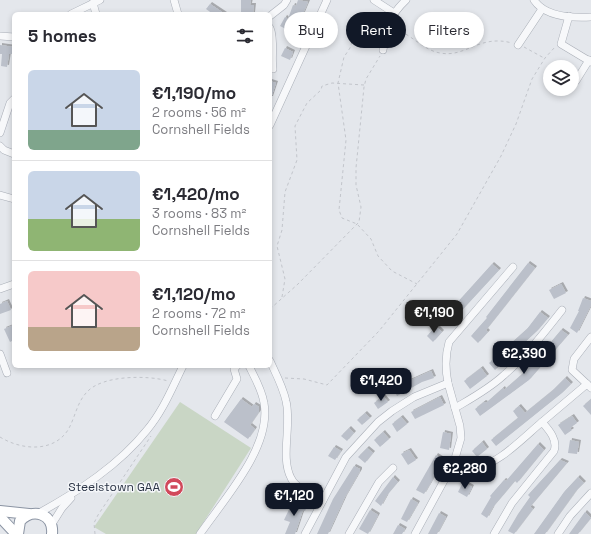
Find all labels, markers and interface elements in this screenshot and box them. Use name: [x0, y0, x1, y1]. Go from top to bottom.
chip: Buy: [284, 12, 338, 48]
chip: Rent: [346, 12, 406, 48]
chip: Filters: [414, 12, 484, 48]
text: 5 homes: [28, 25, 97, 47]
icon: filters: [234, 25, 256, 47]
map controls: [543, 60, 579, 96]
button: layers: [543, 60, 579, 96]
text: €1,190/mo: [152, 82, 236, 104]
icon: home: [60, 86, 108, 134]
text: 2 rooms · 56 m²: [152, 104, 246, 121]
text: Cornshell Fields: [152, 121, 250, 138]
text: €1,420/mo: [152, 183, 240, 205]
icon: home: [60, 187, 108, 235]
text: 3 rooms · 83 m²: [152, 205, 246, 222]
text: Cornshell Fields: [152, 222, 250, 239]
text: €1,120/mo: [152, 283, 236, 305]
icon: home: [60, 287, 108, 335]
pin: €1,190: [401, 300, 467, 334]
text: €1,190: [414, 304, 454, 321]
text: 2 rooms · 72 m²: [152, 305, 245, 322]
text: Cornshell Fields: [152, 322, 250, 339]
pin: €2,390: [491, 341, 557, 375]
text: €2,390: [502, 345, 546, 362]
pin: €1,420: [348, 368, 414, 402]
text: €1,420: [360, 372, 402, 389]
pin: €2,280: [432, 456, 498, 490]
text: €2,280: [443, 460, 487, 477]
sports icon: Steelstown GAA: [163, 476, 185, 498]
place label: Steelstown GAA: [68, 479, 160, 495]
pin: €1,120: [261, 483, 327, 517]
text: €1,120: [274, 487, 314, 504]

